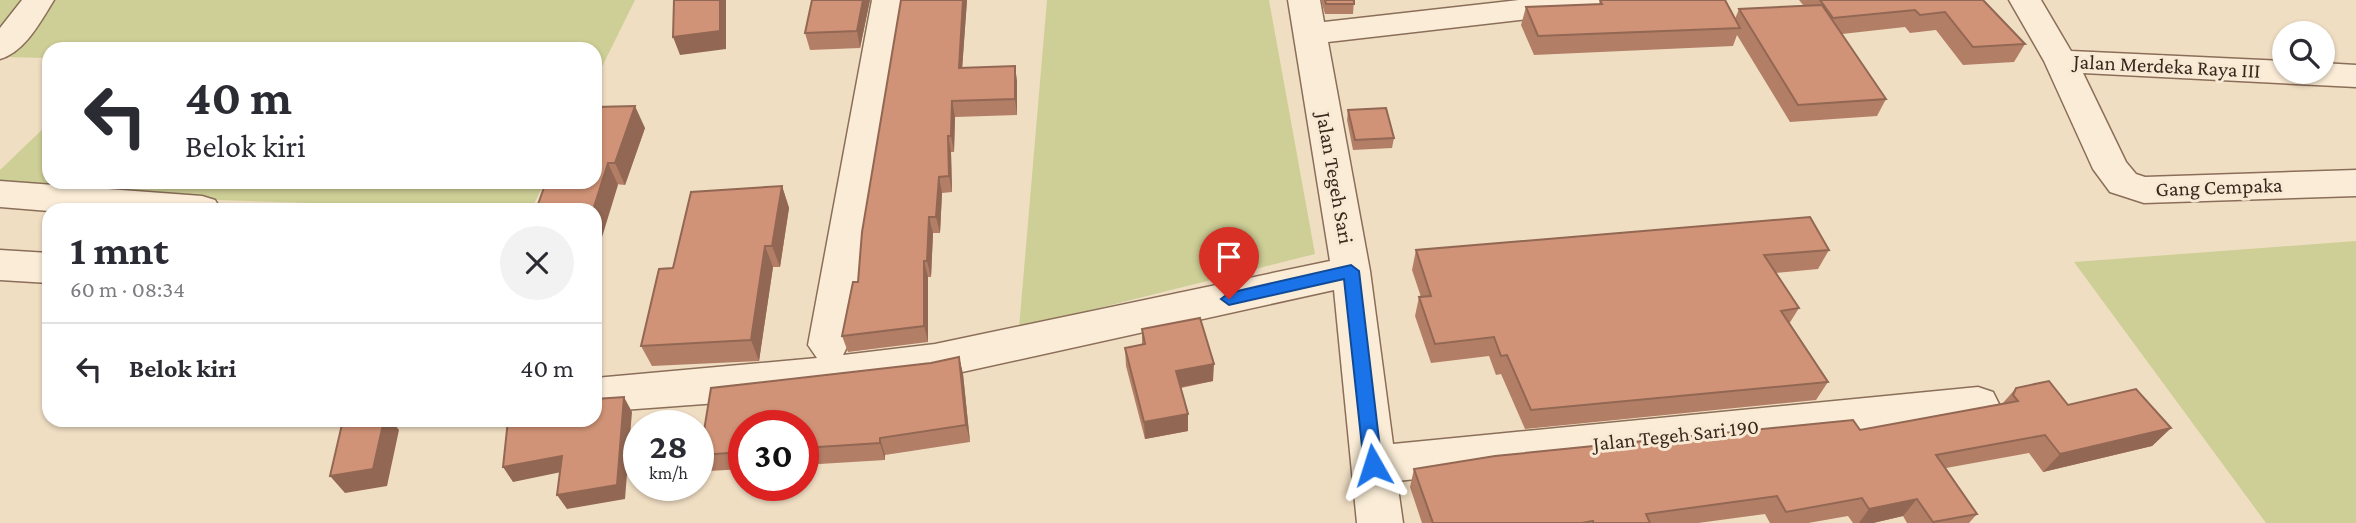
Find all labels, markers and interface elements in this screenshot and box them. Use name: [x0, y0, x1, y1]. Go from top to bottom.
map controls: [2272, 21, 2335, 84]
button: search: [2272, 21, 2335, 84]
street label: Jalan Merdeka Raya III: [2071, 49, 2261, 83]
icon: left: [70, 70, 161, 161]
text: 40 m: [185, 70, 292, 125]
street label: Jalan Tegeh Sari: [1311, 108, 1358, 246]
text: Belok kiri: [185, 128, 306, 164]
street label: Gang Cempaka: [2155, 173, 2283, 201]
text: 1 mnt: [70, 226, 169, 273]
button: close: [500, 226, 574, 300]
pin: [1199, 227, 1259, 299]
icon: arrive: [1210, 238, 1248, 276]
text: 60 m · 08:34: [70, 276, 185, 302]
icon: left: [70, 350, 108, 388]
text: Belok kiri: [129, 354, 236, 383]
text: 40 m: [520, 354, 574, 383]
speed limit sign: 30: [728, 410, 819, 501]
street label: Jalan Tegeh Sari 190: [1590, 414, 1760, 456]
text: 28: [649, 427, 688, 466]
position arrow: [1336, 428, 1410, 502]
text: km/h: [649, 463, 688, 483]

